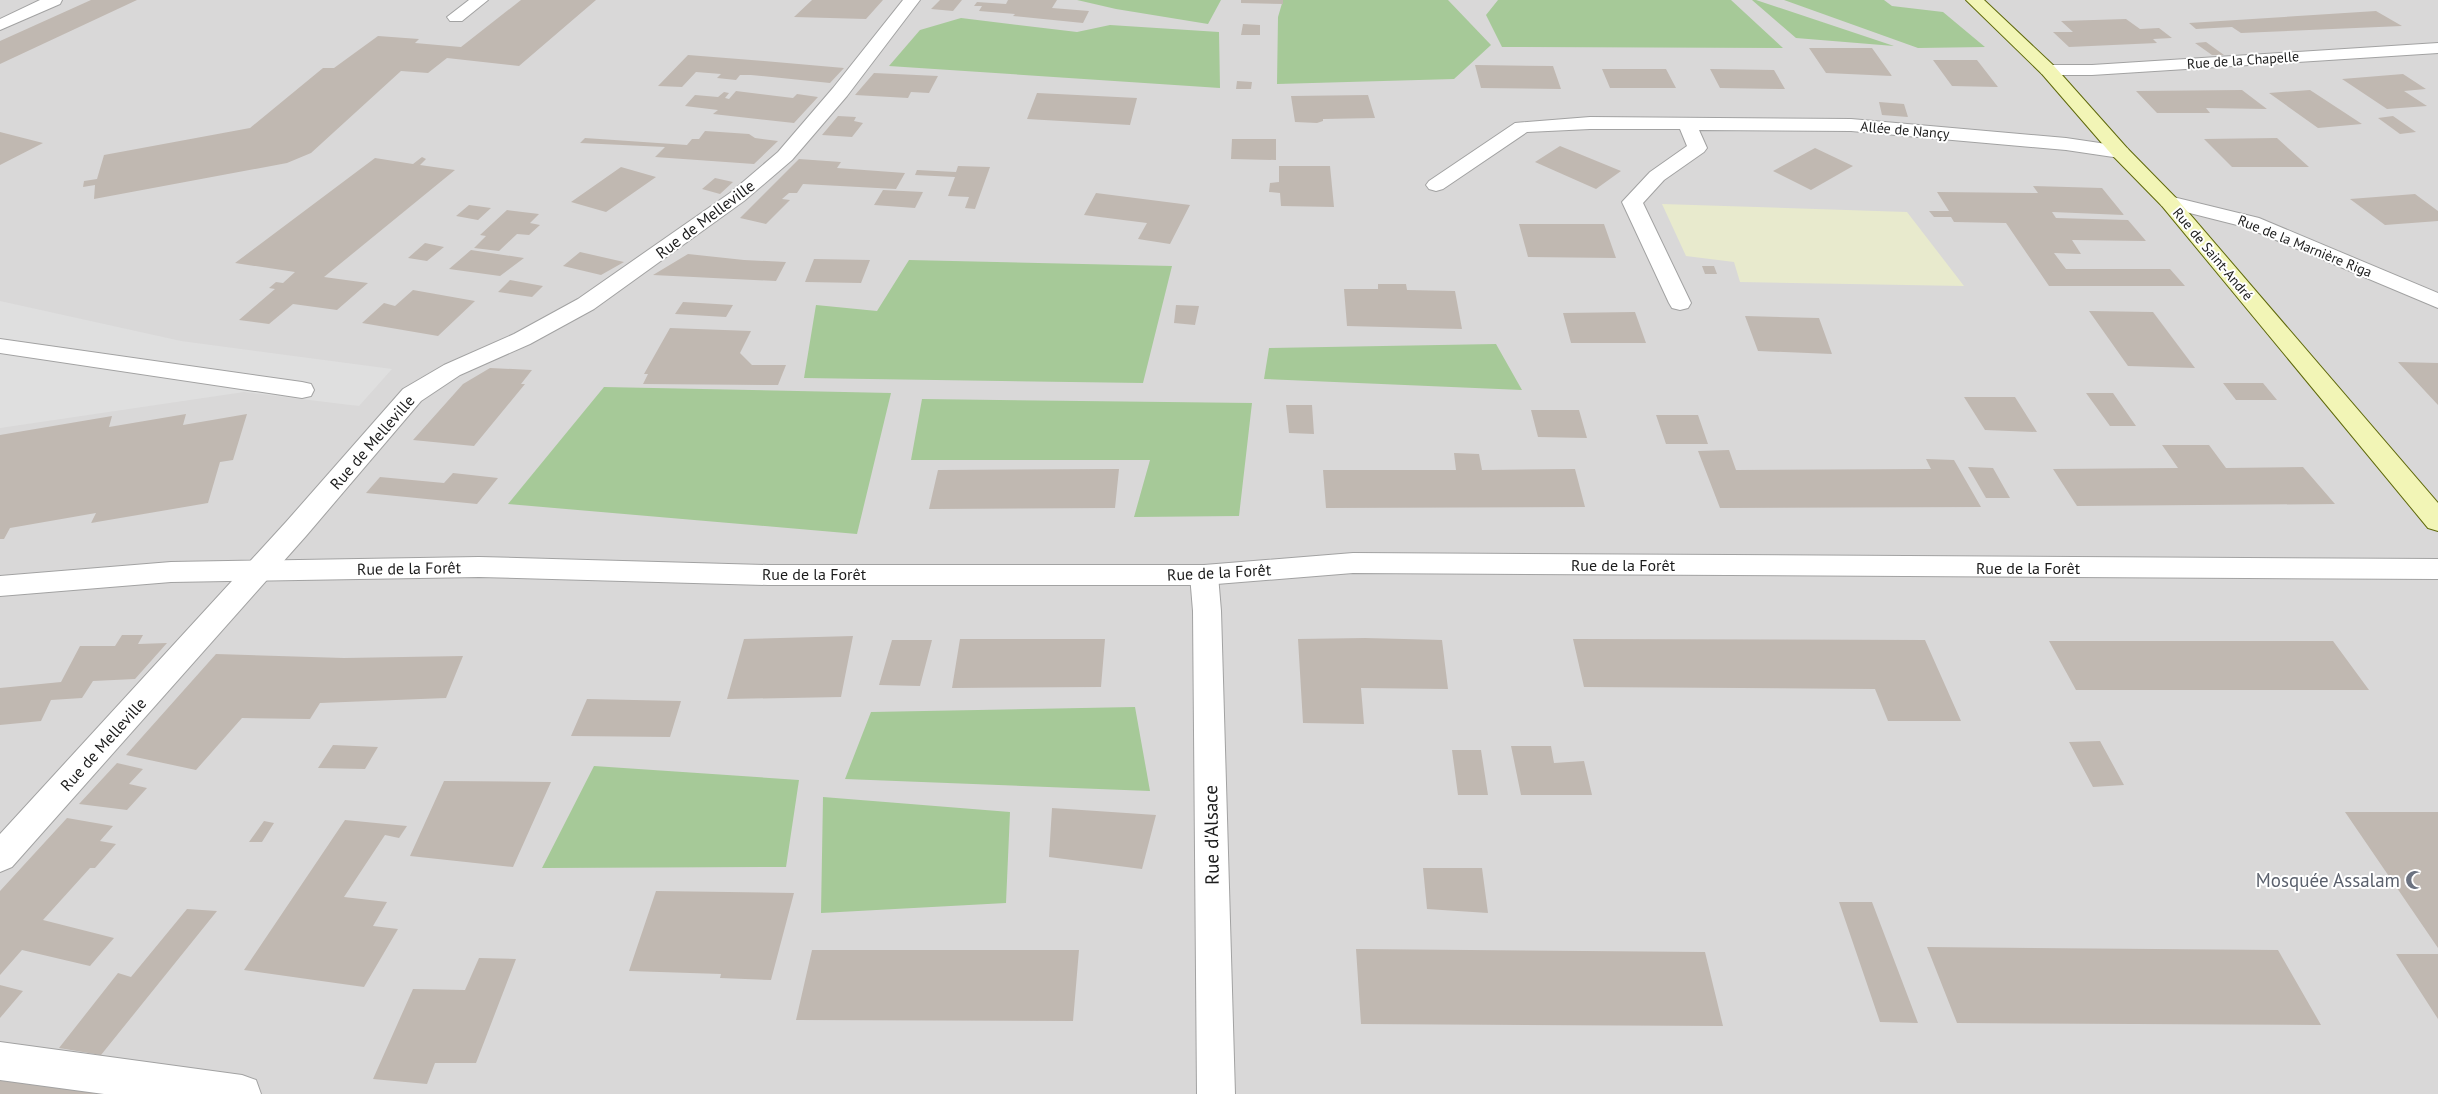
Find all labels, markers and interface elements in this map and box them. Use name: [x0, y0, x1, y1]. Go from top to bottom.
street label: Rue de la Chapelle: [2186, 47, 2300, 73]
street label: Allée de Nançy: [1860, 117, 1951, 143]
street label: Rue de Melleville: [652, 175, 758, 263]
street label: Rue de Saint-André: [2169, 204, 2257, 304]
street label: Rue de la Marnière Riga: [2235, 211, 2375, 281]
street label: Rue de Melleville: [325, 391, 419, 493]
street label: Rue de la Forêt: [1571, 555, 1676, 575]
street label: Rue de la Forêt: [357, 557, 462, 579]
street label: Rue de la Forêt: [1976, 558, 2081, 578]
street label: Rue de la Forêt: [1166, 559, 1272, 585]
street label: Rue de la Forêt: [762, 564, 867, 584]
street label: Rue de Melleville: [56, 693, 150, 795]
street label: Rue d'Alsace: [1198, 785, 1224, 885]
place label: Mosquée Assalam: [2256, 868, 2400, 892]
mosque icon: Mosquée Assalam: [2404, 869, 2426, 891]

